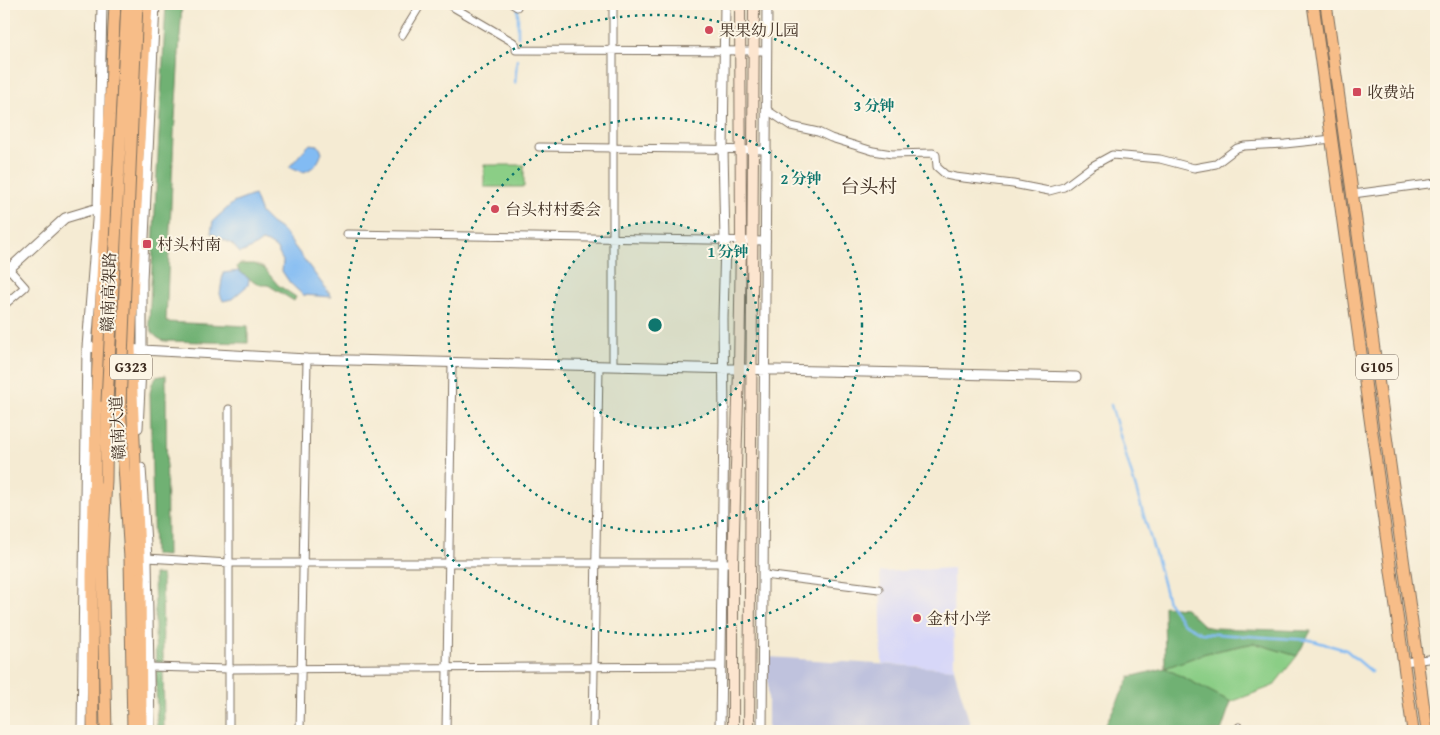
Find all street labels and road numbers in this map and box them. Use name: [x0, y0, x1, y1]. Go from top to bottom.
street label: 赣南高架路: [95, 252, 121, 332]
road number: G323: [110, 354, 152, 380]
road number: G105: [1356, 354, 1398, 380]
street label: 赣南大道: [103, 395, 131, 461]

